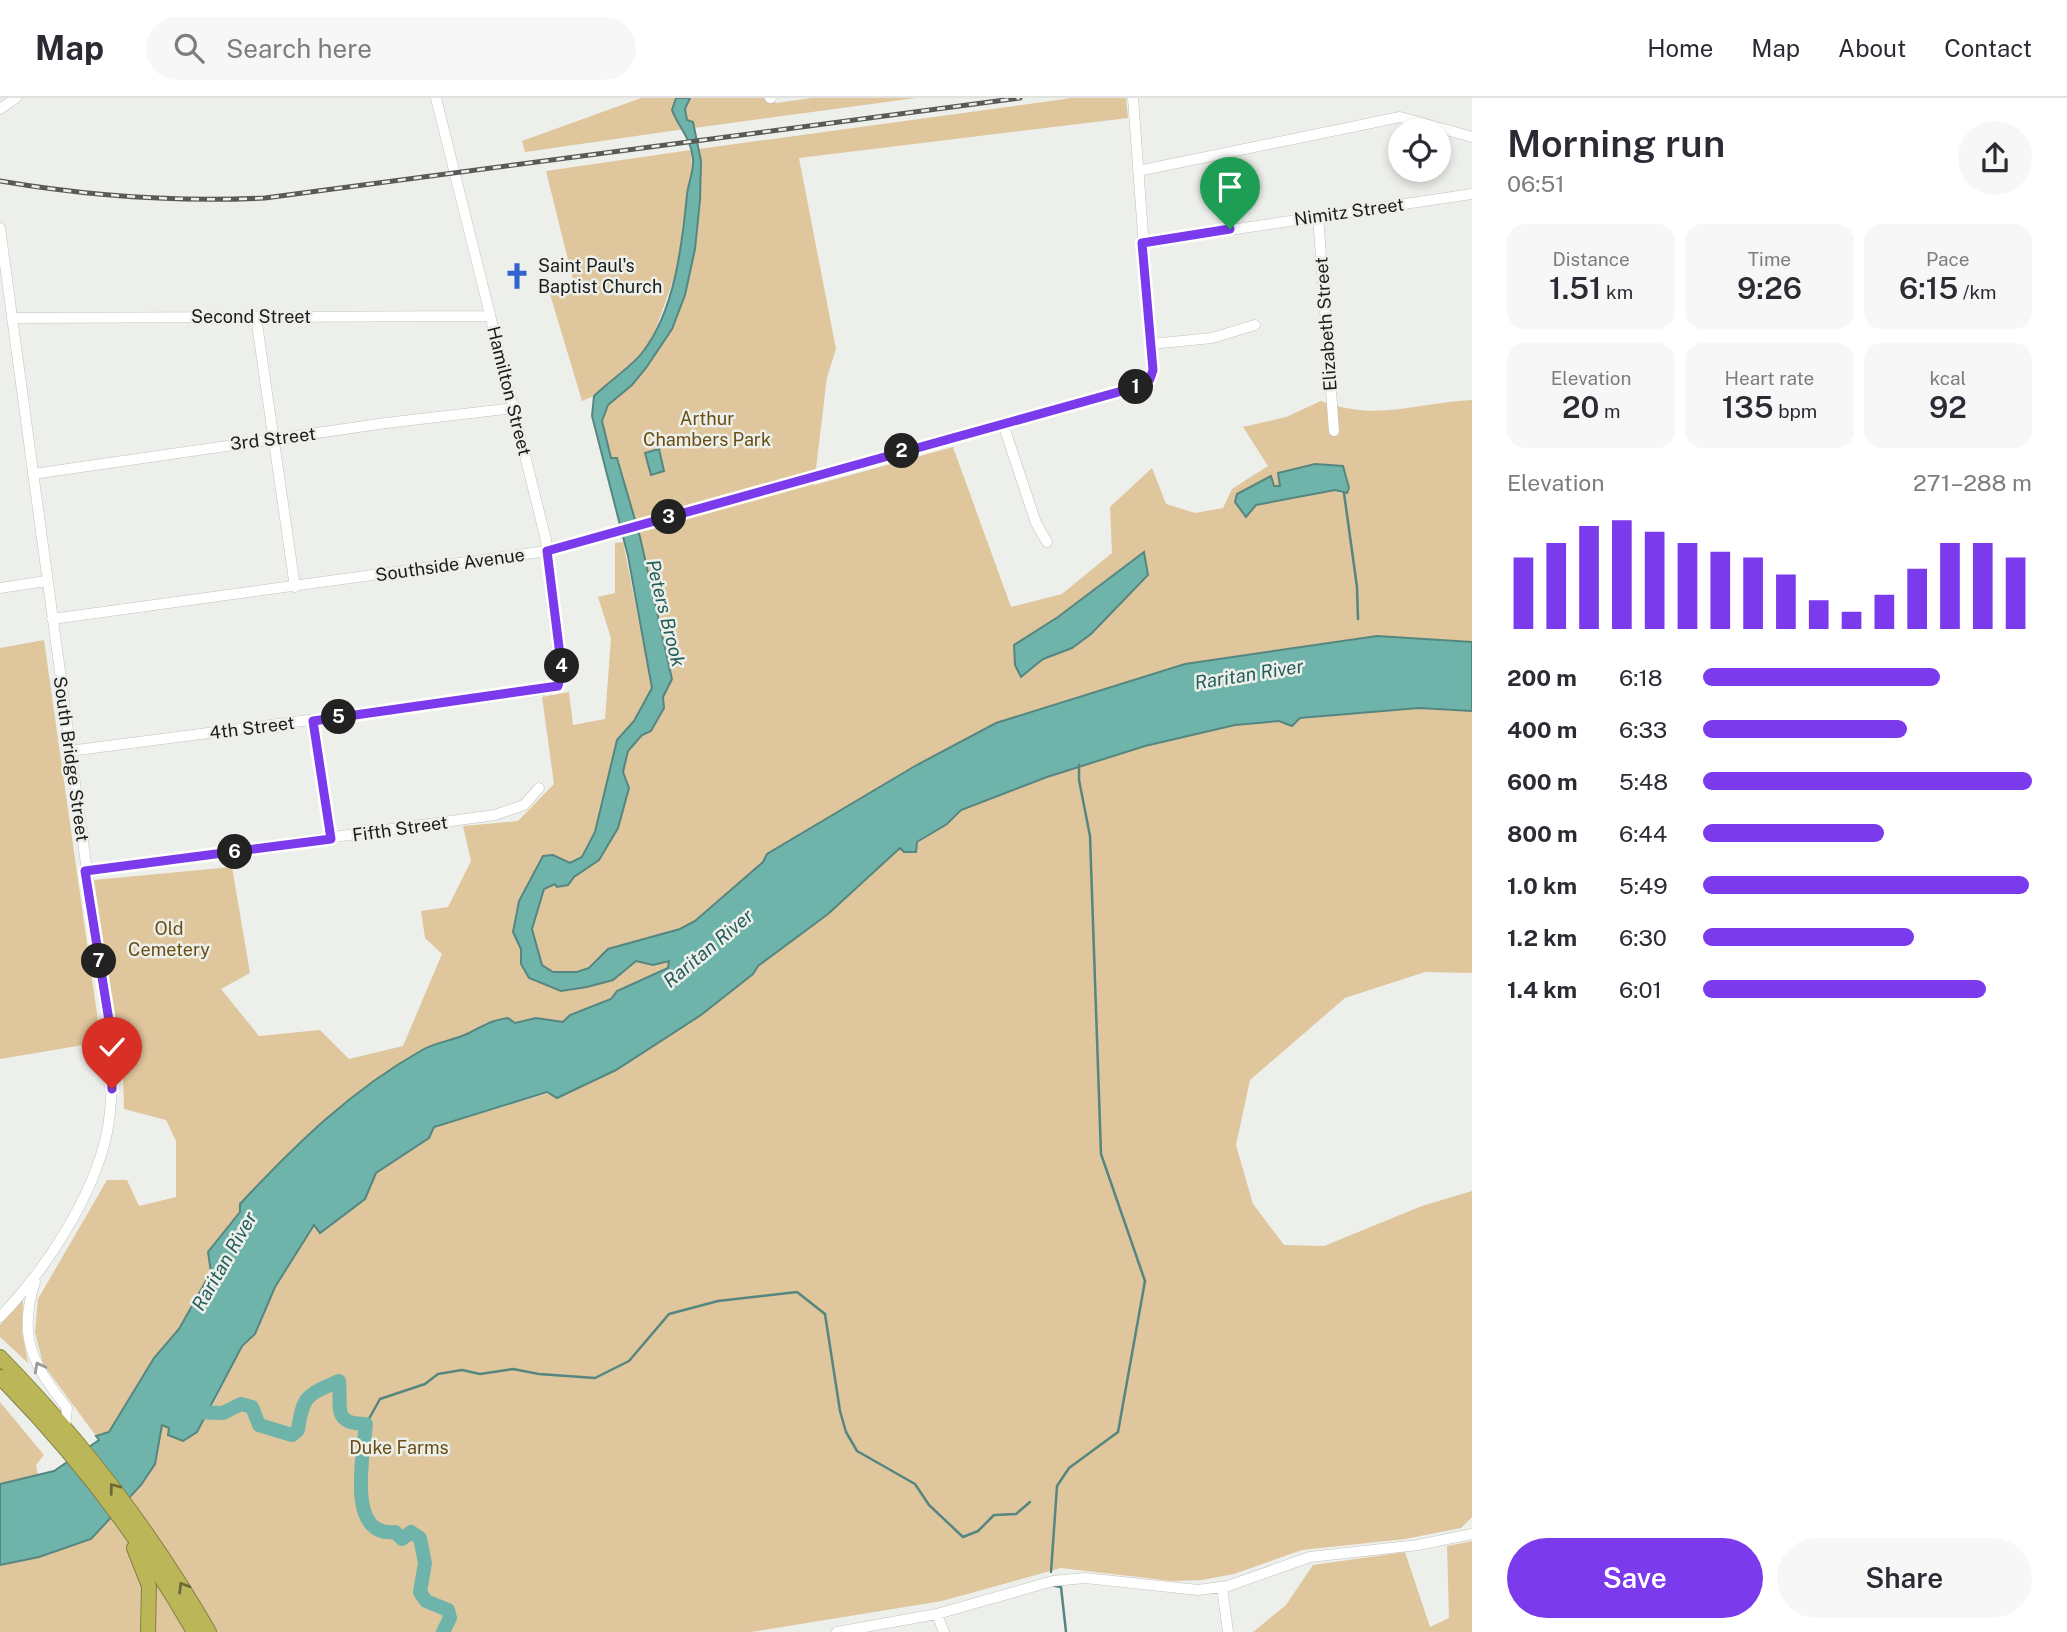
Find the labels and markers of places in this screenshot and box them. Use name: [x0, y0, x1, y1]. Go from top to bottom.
pin: [1200, 157, 1260, 229]
place label: Saint Paul's Baptist Church: [538, 255, 662, 297]
church icon: Saint Paul's Baptist Church: [502, 261, 532, 291]
pin: 1: [1118, 370, 1154, 404]
pin: 2: [884, 434, 920, 468]
pin: 3: [652, 500, 686, 534]
pin: 4: [544, 648, 580, 684]
pin: 5: [322, 700, 356, 734]
pin: 6: [218, 834, 252, 870]
pin: 7: [82, 944, 116, 978]
pin: [82, 1017, 142, 1089]

